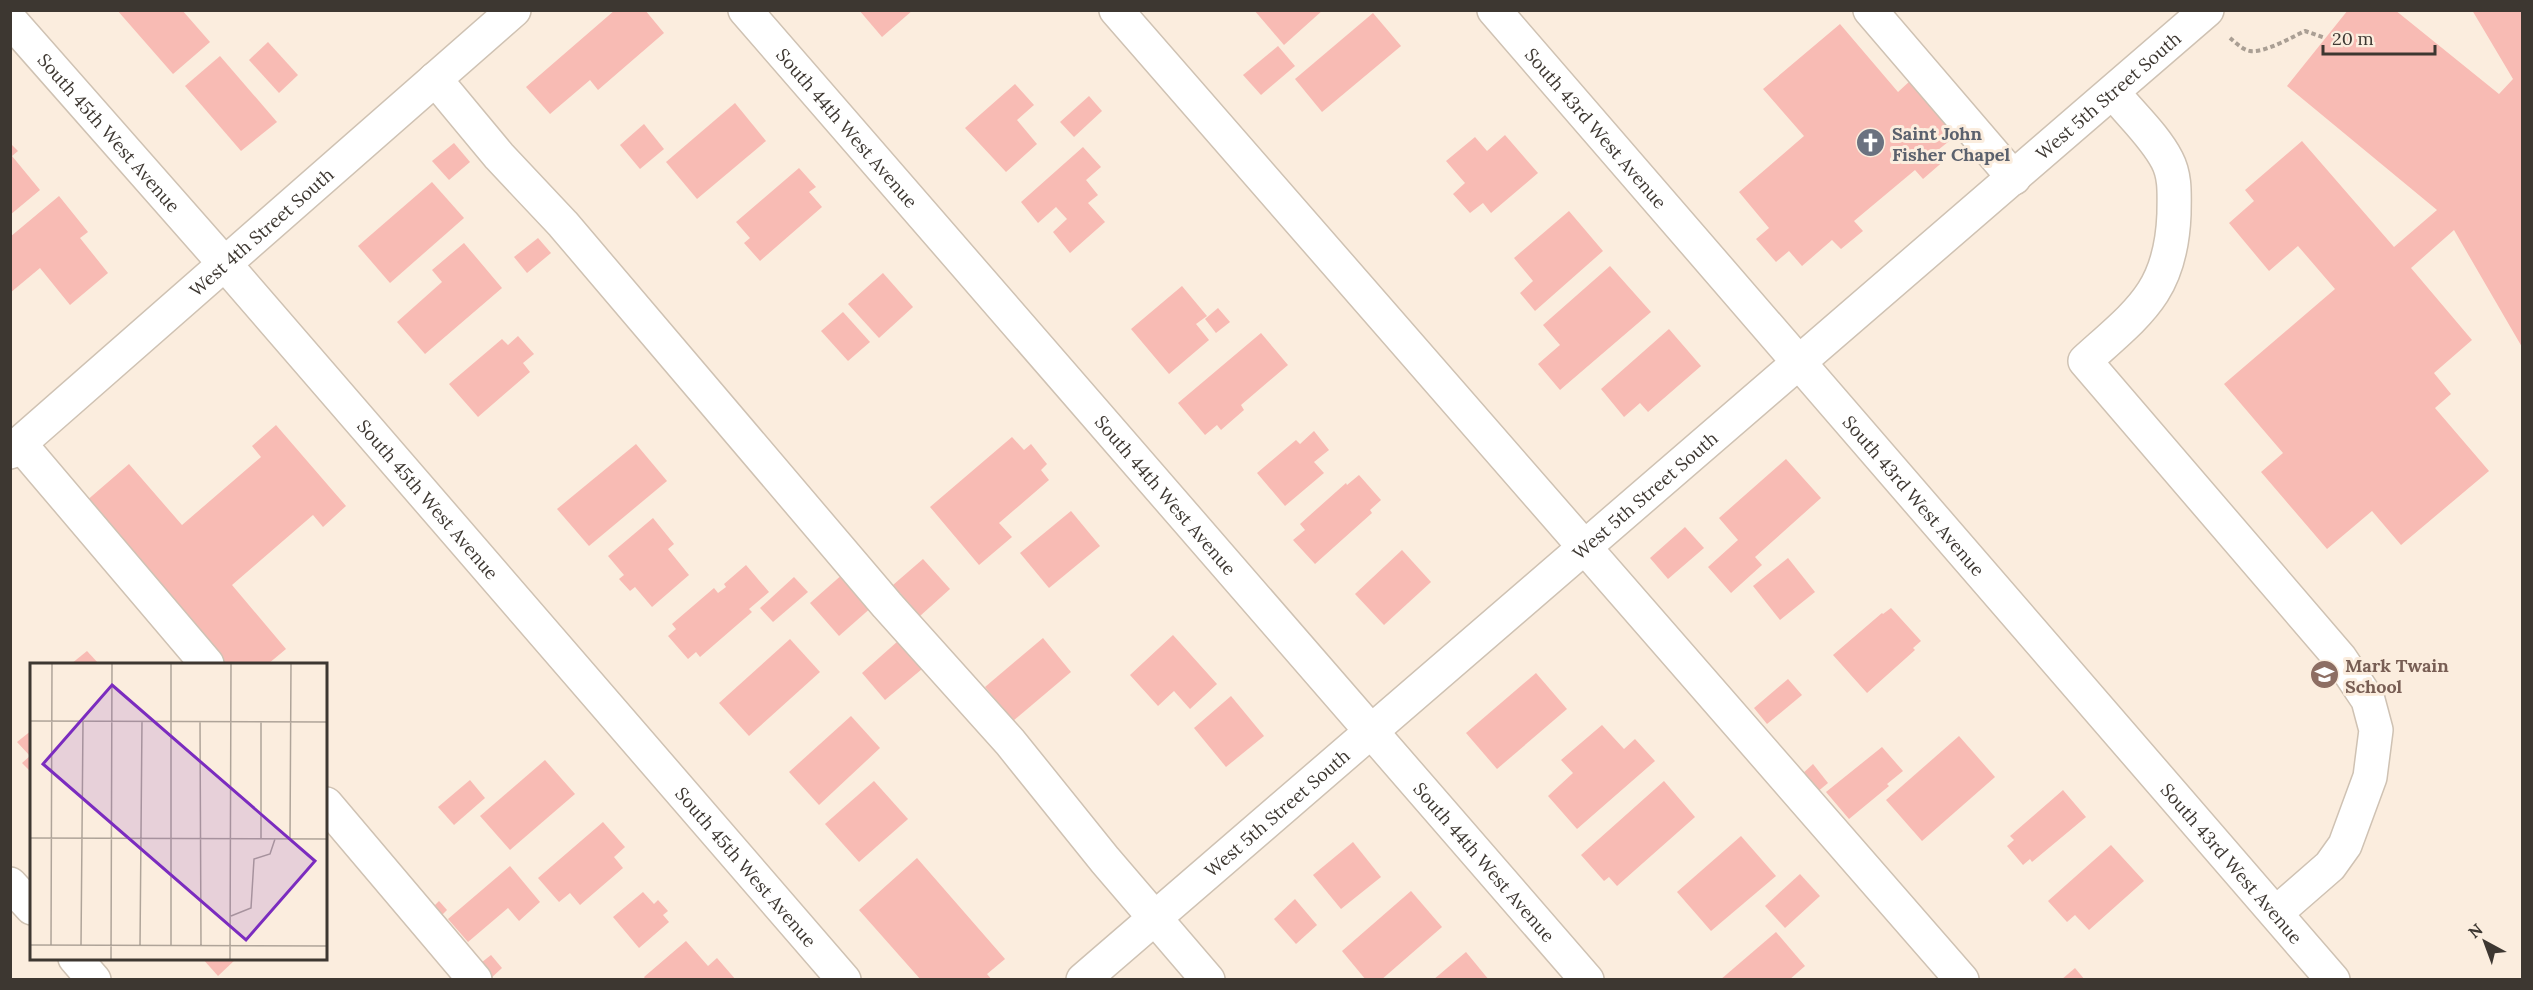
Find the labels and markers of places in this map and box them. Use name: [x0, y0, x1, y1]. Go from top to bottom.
place label: Saint John Fisher Chapel: [1892, 122, 2010, 166]
church icon: Saint John Fisher Chapel: [1855, 127, 1887, 159]
place label: Mark Twain School: [2345, 654, 2449, 698]
school or university icon: Mark Twain School: [2308, 659, 2340, 691]

